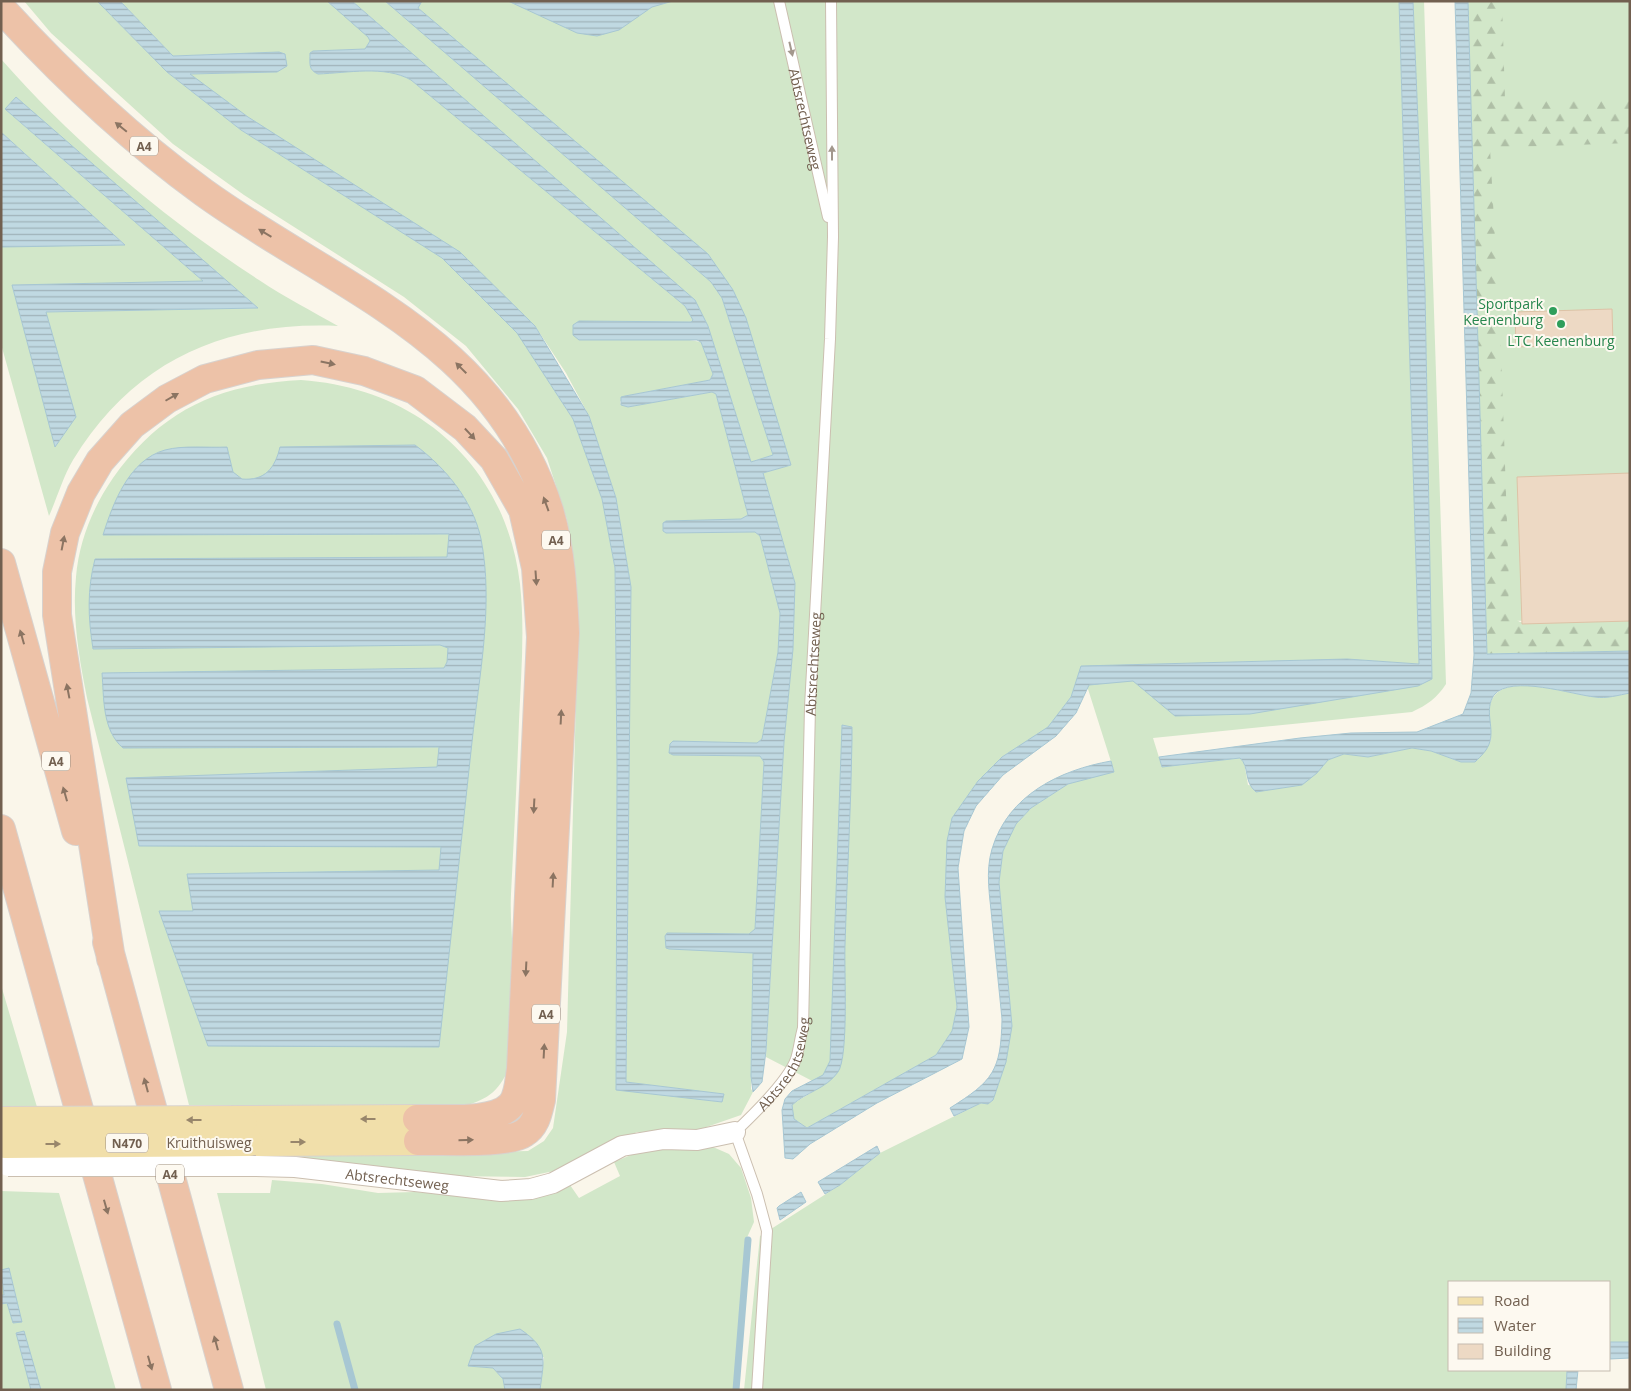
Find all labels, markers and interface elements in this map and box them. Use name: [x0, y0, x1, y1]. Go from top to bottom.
one-way arrow: [787, 41, 795, 57]
street label: Abtsrechtseweg: [785, 66, 827, 172]
one-way arrow: [114, 121, 127, 132]
road number: A4: [130, 136, 158, 156]
one-way arrow: [828, 145, 836, 161]
one-way arrow: [259, 229, 272, 238]
place label: Sportpark Keenenburg: [1463, 294, 1544, 329]
marker: Sportpark Keenenburg: [1547, 305, 1559, 317]
marker: LTC Keenenburg: [1555, 318, 1567, 330]
place label: LTC Keenenburg: [1507, 331, 1615, 350]
one-way arrow: [320, 360, 336, 368]
one-way arrow: [455, 362, 467, 374]
one-way arrow: [166, 392, 179, 401]
one-way arrow: [465, 427, 476, 440]
one-way arrow: [542, 496, 550, 511]
road number: A4: [542, 530, 570, 550]
one-way arrow: [59, 536, 67, 551]
one-way arrow: [533, 571, 541, 587]
street label: Abtsrechtseweg: [800, 611, 825, 716]
one-way arrow: [18, 630, 26, 645]
one-way arrow: [64, 684, 72, 699]
one-way arrow: [557, 709, 565, 725]
road number: A4: [42, 751, 70, 770]
one-way arrow: [61, 786, 69, 801]
one-way arrow: [530, 799, 538, 815]
one-way arrow: [550, 871, 558, 887]
one-way arrow: [521, 961, 529, 977]
road number: A4: [532, 1004, 560, 1024]
street label: Abtsrechtseweg: [753, 1016, 813, 1114]
one-way arrow: [540, 1043, 548, 1059]
one-way arrow: [141, 1077, 149, 1092]
one-way arrow: [360, 1115, 376, 1123]
one-way arrow: [186, 1116, 202, 1124]
street label: Kruithuisweg: [166, 1133, 252, 1152]
road number: N470: [106, 1134, 148, 1152]
one-way arrow: [459, 1136, 475, 1144]
one-way arrow: [290, 1137, 306, 1145]
one-way arrow: [46, 1139, 62, 1147]
street label: Abtsrechtseweg: [345, 1163, 450, 1194]
road number: A4: [156, 1164, 184, 1184]
one-way arrow: [103, 1199, 111, 1214]
legend: [1448, 1281, 1611, 1371]
text: Road: [1494, 1290, 1530, 1310]
text: Water: [1494, 1315, 1536, 1335]
one-way arrow: [212, 1335, 220, 1350]
text: Building: [1494, 1340, 1551, 1360]
one-way arrow: [146, 1356, 154, 1371]

